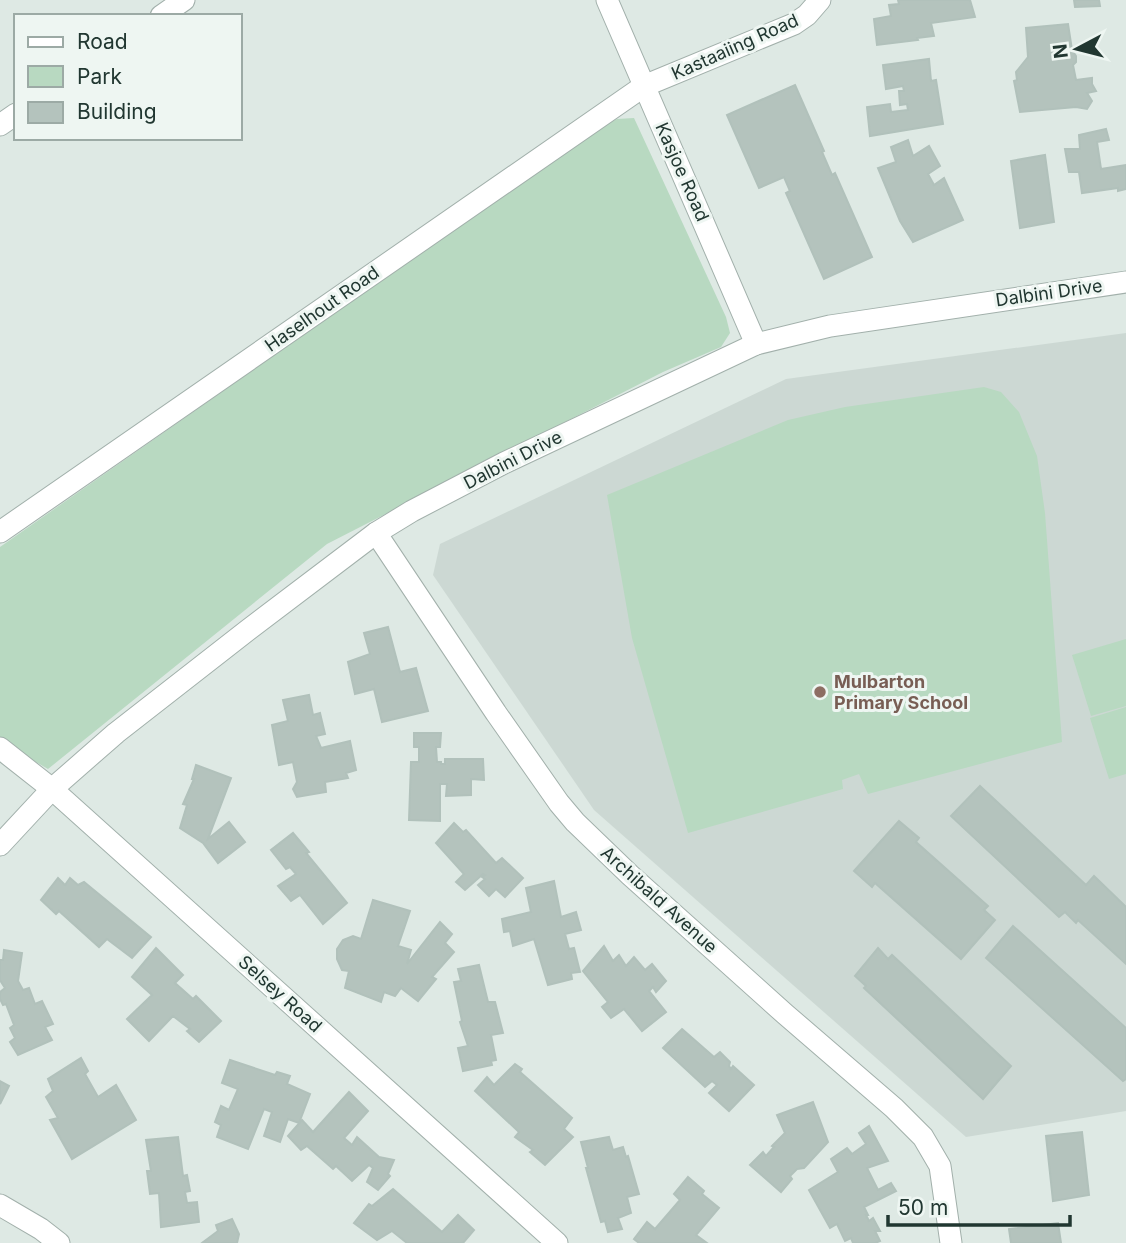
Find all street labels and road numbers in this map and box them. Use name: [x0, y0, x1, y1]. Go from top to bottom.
street label: Kastaaiing Road: [668, 9, 802, 84]
street label: Kasjoe Road: [651, 119, 714, 224]
street label: Haselhout Road: [261, 261, 383, 356]
street label: Dalbini Drive: [994, 275, 1104, 310]
street label: Dalbini Drive: [460, 426, 565, 493]
street label: Archibald Avenue: [597, 842, 722, 957]
street label: Selsey Road: [234, 951, 326, 1036]

